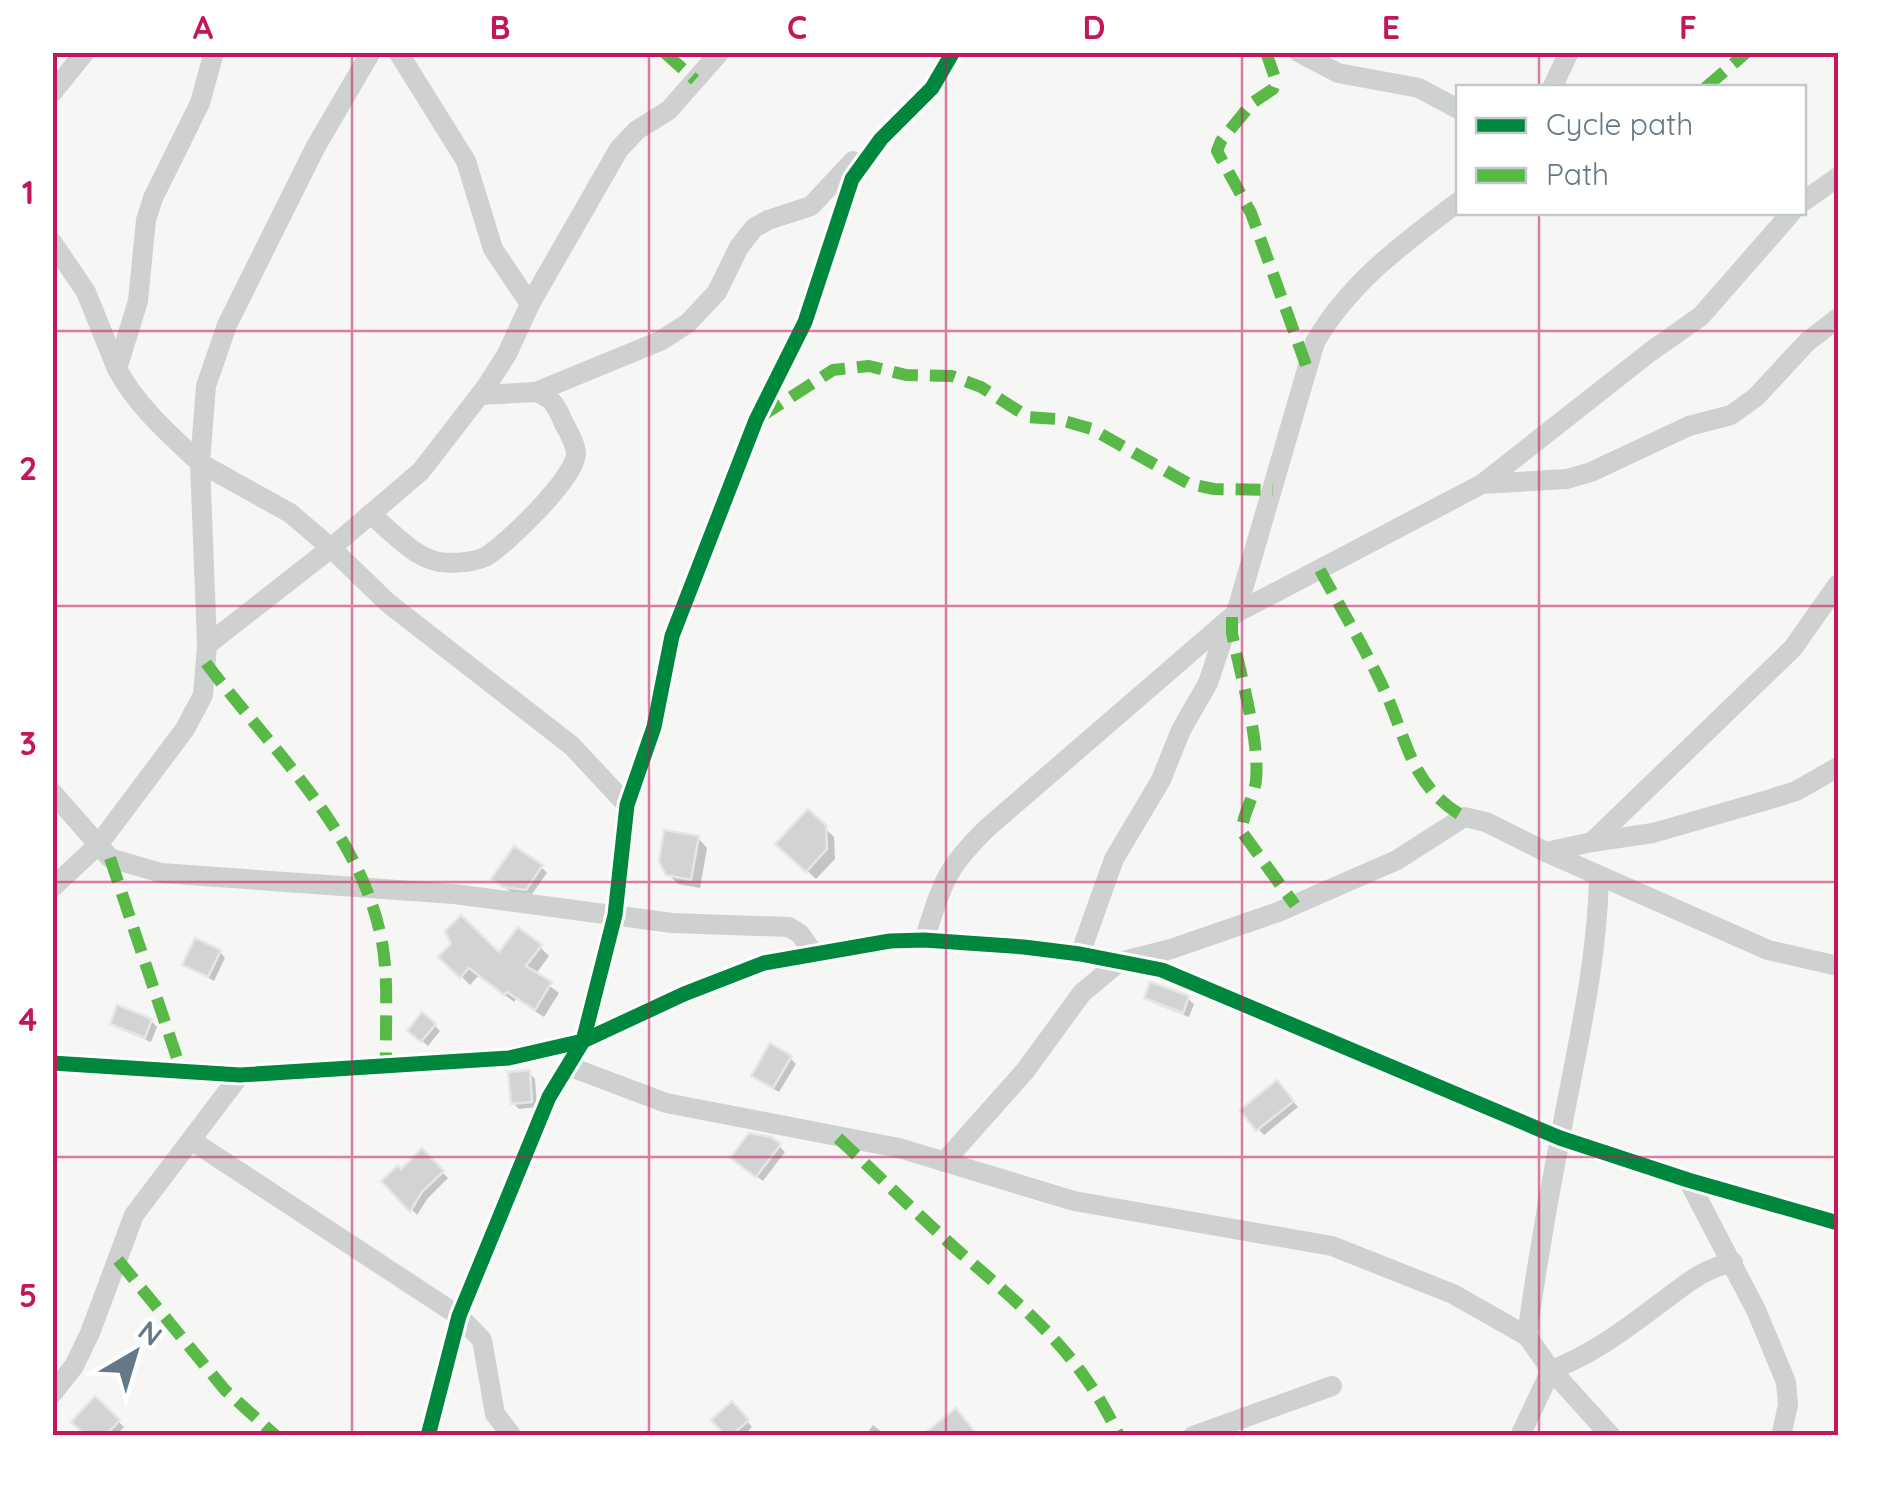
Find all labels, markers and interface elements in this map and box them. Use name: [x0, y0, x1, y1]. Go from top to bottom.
text: A: [193, 7, 214, 47]
text: B: [490, 7, 510, 47]
text: C: [787, 7, 807, 47]
text: D: [1083, 7, 1105, 47]
text: E: [1382, 7, 1400, 47]
text: F: [1679, 7, 1697, 47]
legend: [1456, 85, 1806, 215]
text: Cycle path: [1546, 105, 1693, 143]
text: Path: [1546, 155, 1609, 193]
text: 1: [22, 172, 34, 212]
text: 2: [19, 448, 37, 488]
text: 3: [19, 723, 37, 763]
text: 4: [19, 999, 38, 1039]
text: 5: [19, 1275, 37, 1315]
north arrow: [85, 1303, 185, 1403]
text: N: [132, 1313, 170, 1353]

